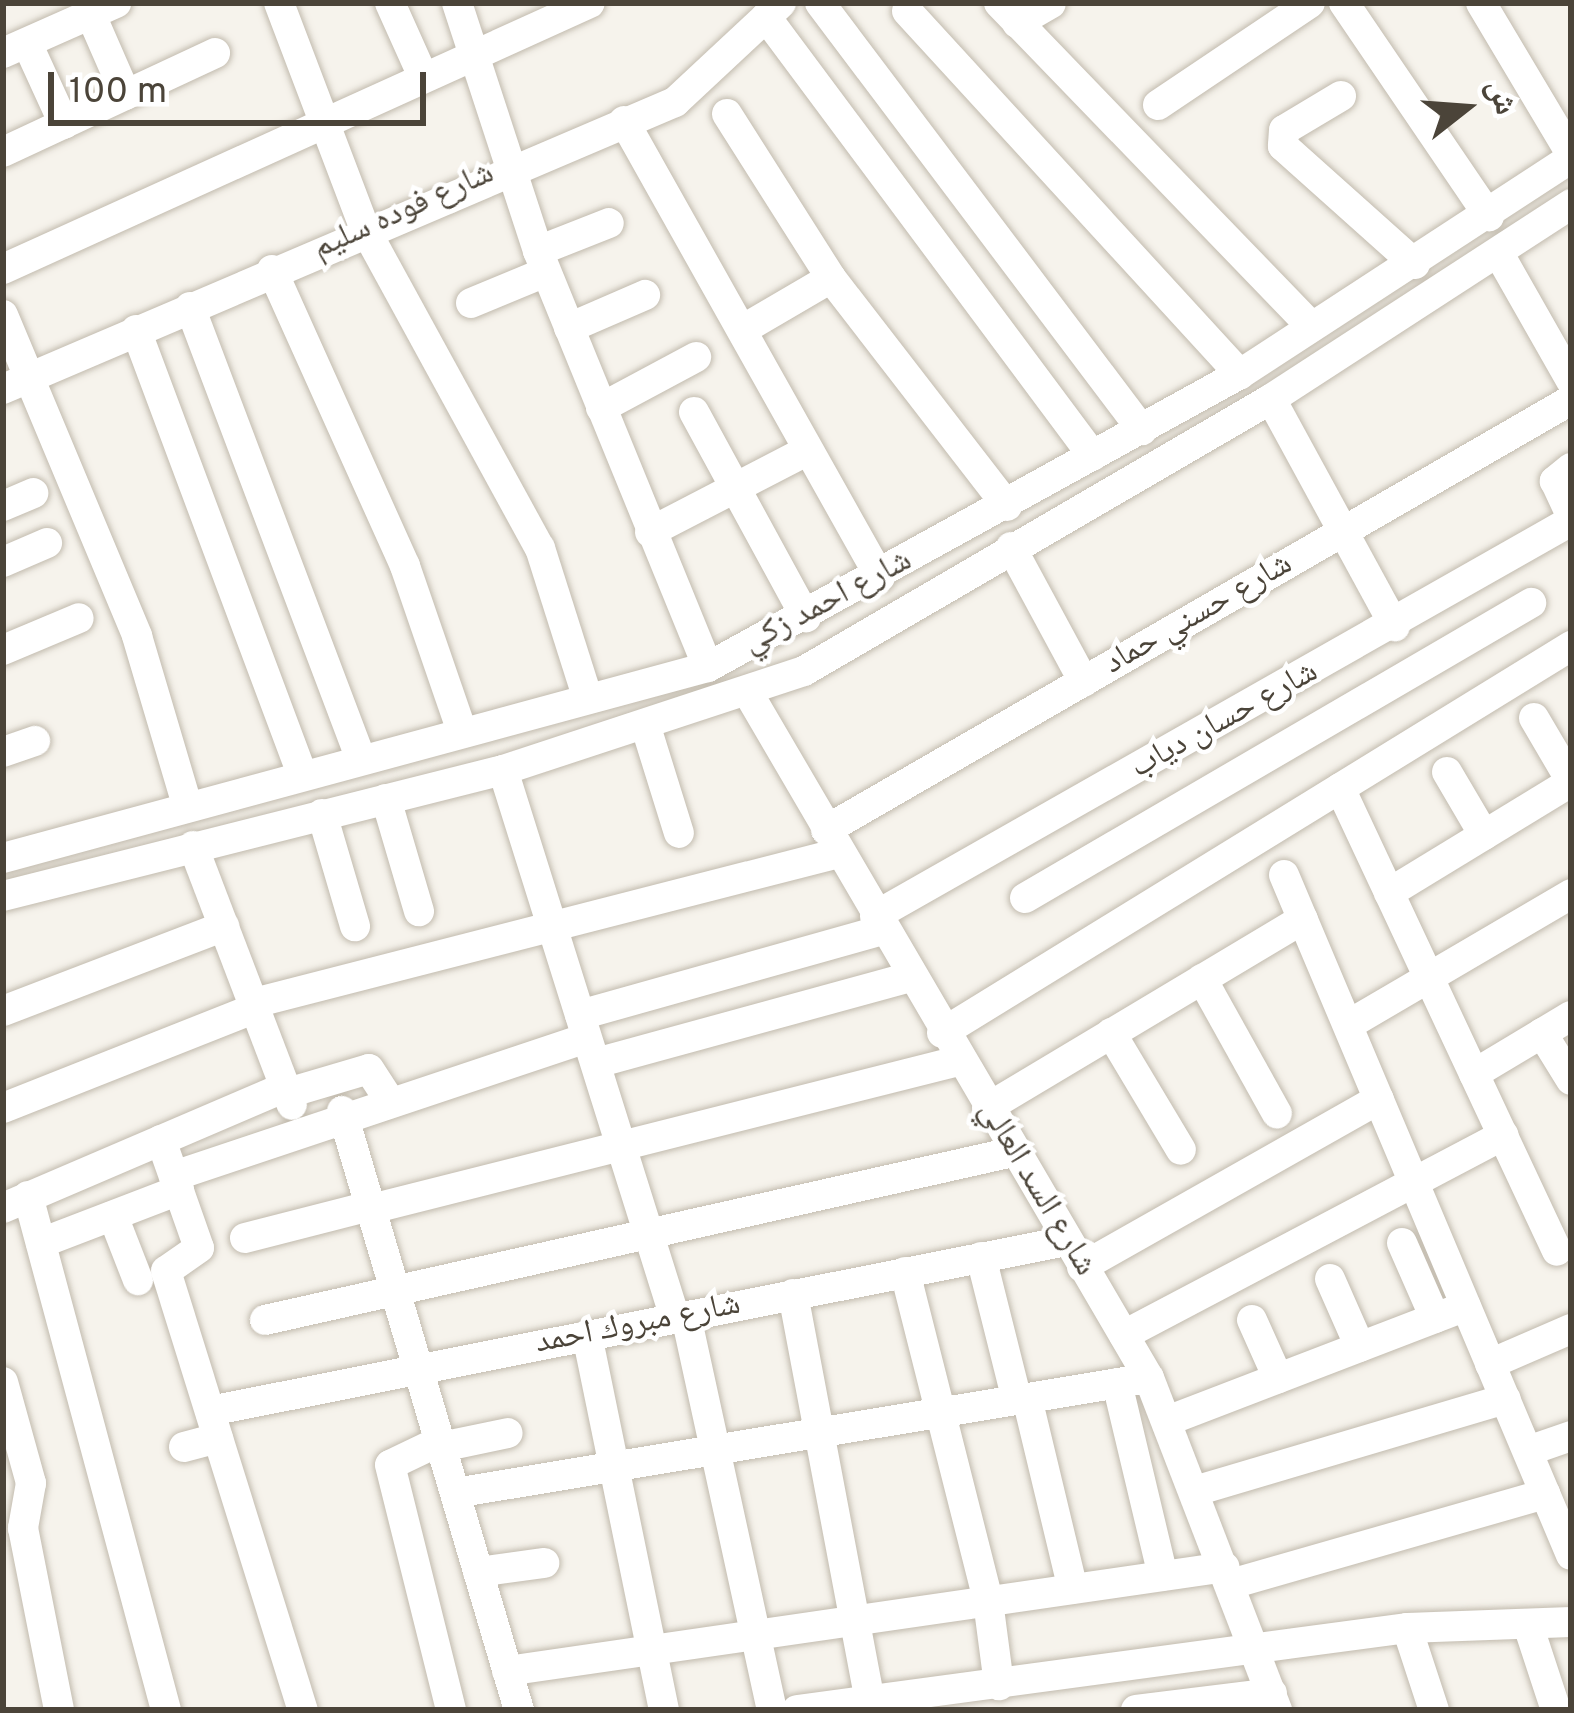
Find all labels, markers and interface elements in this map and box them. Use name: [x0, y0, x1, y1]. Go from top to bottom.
scale bar: [54, 48, 432, 122]
north arrow: [1406, 48, 1526, 168]
text: 100 m: [69, 70, 167, 116]
text: ش: [1475, 75, 1526, 120]
street label: شارع فوده سليم: [307, 155, 501, 269]
street label: شارع احمد زكي: [737, 542, 919, 664]
street label: شارع حسني حماد: [1098, 545, 1300, 685]
street label: شارع حسان دياب: [1125, 653, 1325, 789]
street label: شارع السد العالي: [968, 1094, 1104, 1284]
street label: شارع مبروك احمد: [532, 1286, 744, 1364]

